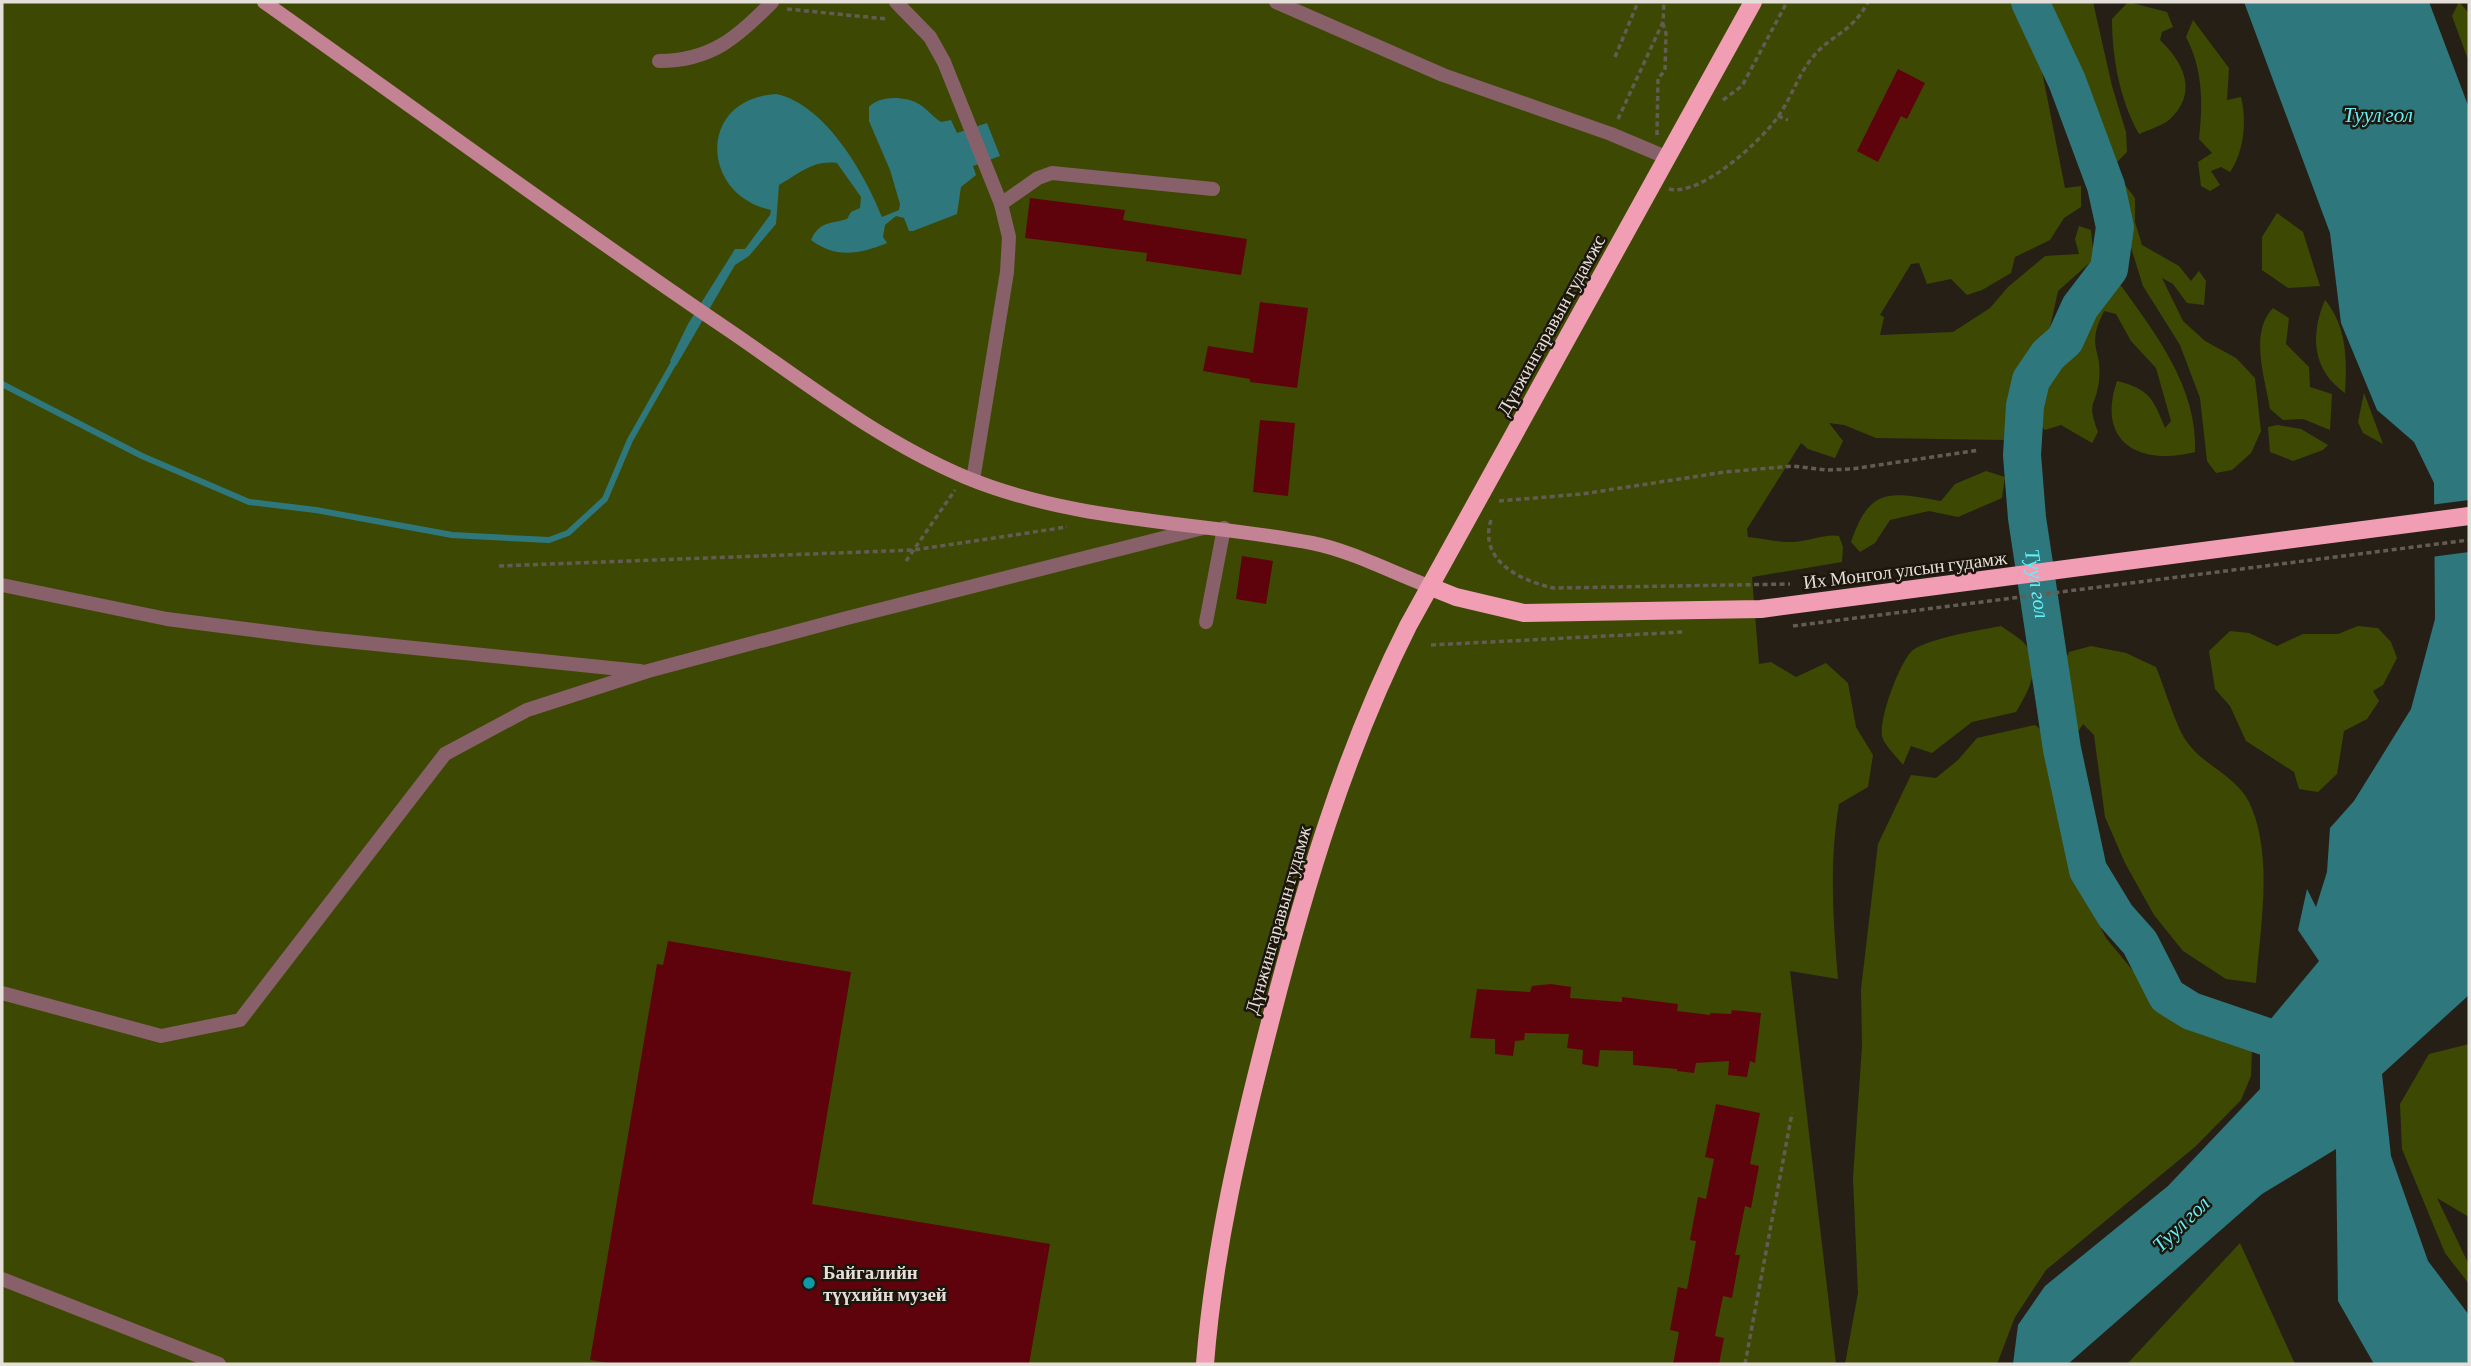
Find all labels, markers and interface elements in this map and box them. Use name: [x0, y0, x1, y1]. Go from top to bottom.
water label: Туул гол: [2343, 103, 2413, 127]
street label: Дүнжингаравын гудамжс: [1493, 231, 1609, 419]
street label: Их Монгол улсын гудамж: [1802, 547, 2009, 593]
water label: Туул гол: [2020, 547, 2054, 620]
street label: Дүнжингаравын гудамж: [1241, 823, 1315, 1017]
water label: Туул гол: [2148, 1191, 2214, 1257]
place label: Байгалийн түүхийн музей: [823, 1262, 947, 1305]
marker: Байгалийн түүхийн музей: [801, 1275, 817, 1291]

